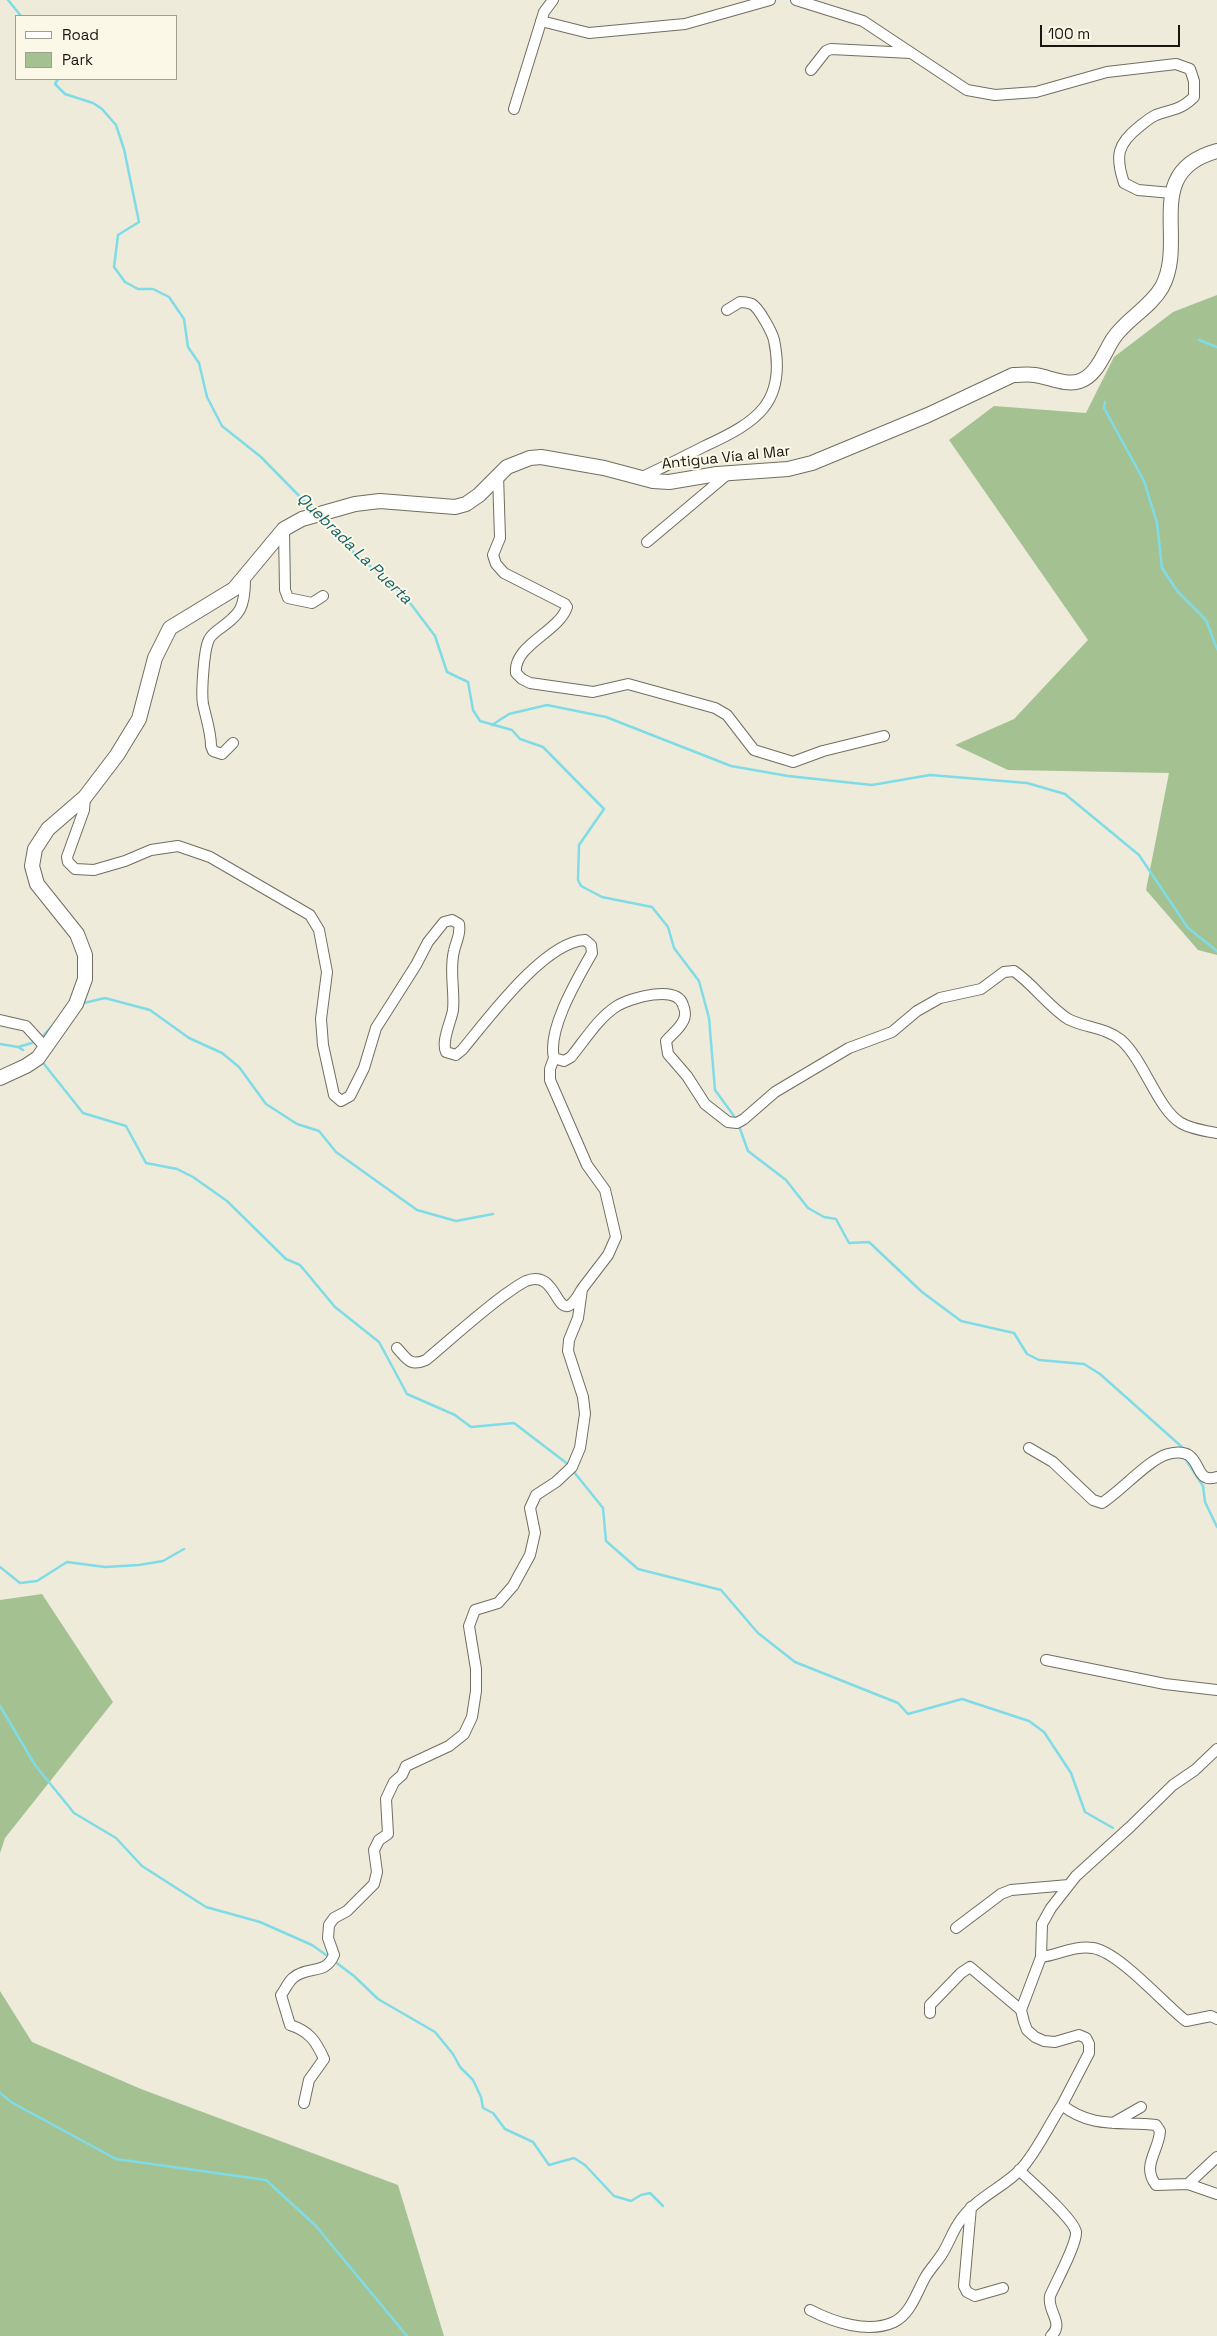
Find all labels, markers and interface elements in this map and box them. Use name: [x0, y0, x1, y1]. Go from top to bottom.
legend: [15, 15, 178, 80]
scale bar: [1042, 15, 1182, 47]
text: 100 m: [1048, 24, 1090, 43]
text: Road: [62, 25, 99, 44]
text: Park: [62, 50, 93, 69]
street label: Antigua Vía al Mar: [661, 442, 791, 474]
water label: Quebrada La Puerta: [293, 489, 415, 609]

